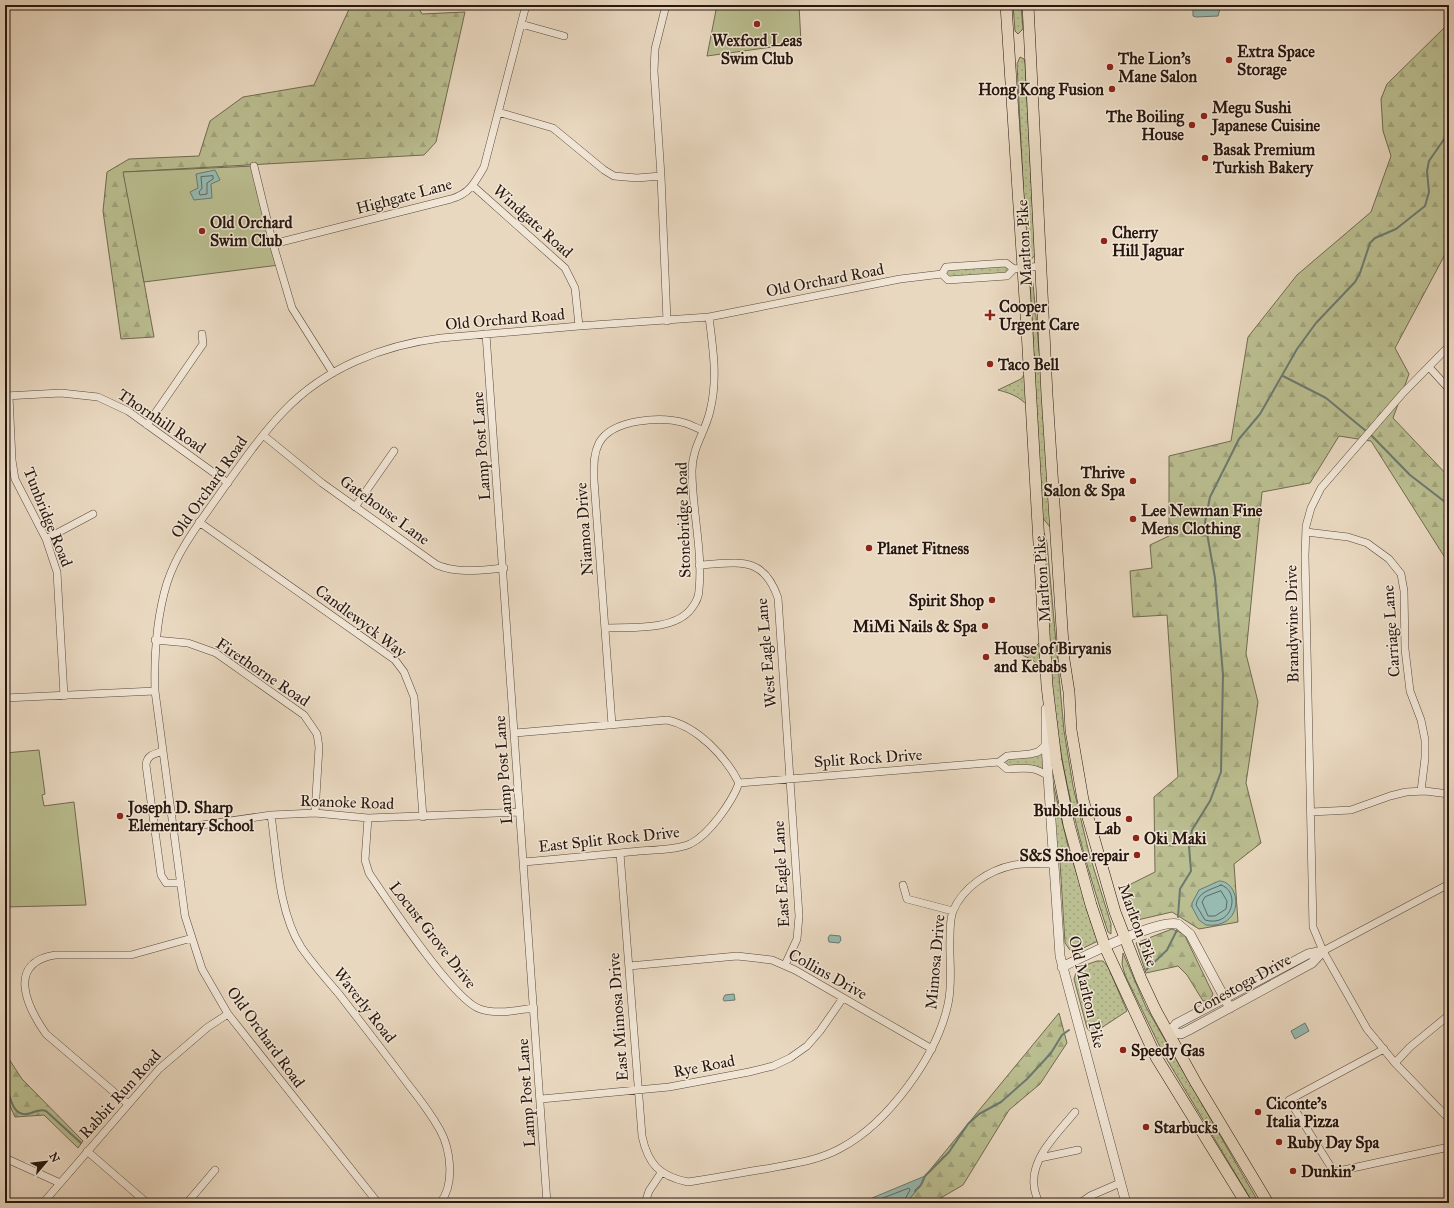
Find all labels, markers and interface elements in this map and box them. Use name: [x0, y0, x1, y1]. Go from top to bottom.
marker: Wexford Leas Swim Club: [752, 19, 762, 29]
place label: Wexford Leas Swim Club: [712, 31, 802, 68]
place label: Extra Space Storage: [1237, 42, 1315, 80]
place label: The Lion's Mane Salon: [1117, 49, 1197, 86]
marker: Extra Space Storage: [1224, 55, 1234, 65]
marker: The Lion's Mane Salon: [1105, 62, 1115, 72]
place label: Hong Kong Fusion: [978, 80, 1104, 100]
marker: Hong Kong Fusion: [1107, 84, 1117, 94]
place label: Megu Sushi Japanese Cuisine: [1210, 98, 1321, 136]
place label: The Boiling House: [1105, 107, 1185, 144]
marker: Megu Sushi Japanese Cuisine: [1199, 111, 1209, 121]
marker: The Boiling House: [1187, 120, 1197, 130]
place label: Basak Premium Turkish Bakery: [1212, 140, 1316, 178]
marker: Basak Premium Turkish Bakery: [1200, 153, 1210, 163]
street label: Highgate Lane: [354, 174, 455, 219]
street label: Windgate Road: [489, 180, 577, 262]
street label: Marlton Pike: [1012, 199, 1036, 287]
place label: Old Orchard Swim Club: [210, 213, 293, 250]
place label: Cherry Hill Jaguar: [1112, 223, 1185, 261]
marker: Old Orchard Swim Club: [197, 226, 207, 236]
marker: Cherry Hill Jaguar: [1099, 236, 1109, 246]
street label: Old Orchard Road: [764, 259, 886, 301]
place label: Cooper Urgent Care: [999, 297, 1080, 335]
street label: Old Orchard Road: [444, 304, 566, 334]
marker: Cooper Urgent Care: [984, 309, 996, 321]
place label: Taco Bell: [997, 355, 1060, 374]
marker: Taco Bell: [985, 359, 995, 369]
street label: Thornhill Road: [114, 385, 210, 457]
street label: Lamp Post Lane: [468, 390, 494, 501]
street label: Old Orchard Road: [167, 432, 251, 542]
street label: Stonebridge Road: [671, 462, 696, 578]
place label: Thrive Salon & Spa: [1044, 463, 1126, 501]
street label: Tunbridge Road: [18, 464, 77, 570]
street label: Gatehouse Lane: [336, 471, 434, 549]
marker: Thrive Salon & Spa: [1128, 476, 1138, 486]
street label: Niamoa Drive: [571, 481, 597, 576]
place label: Lee Newman Fine Mens Clothing: [1141, 501, 1263, 539]
marker: Lee Newman Fine Mens Clothing: [1128, 514, 1138, 524]
street label: Marlton Pike: [1029, 535, 1055, 623]
place label: Planet Fitness: [877, 539, 969, 558]
marker: Planet Fitness: [864, 543, 874, 553]
street label: Brandywine Drive: [1281, 565, 1303, 683]
street label: Candlewyck Way: [312, 581, 411, 662]
street label: Carriage Lane: [1378, 584, 1405, 678]
place label: Spirit Shop: [909, 591, 984, 611]
marker: Spirit Shop: [987, 595, 997, 605]
street label: West Eagle Lane: [752, 597, 781, 709]
place label: MiMi Nails & Spa: [853, 617, 978, 637]
marker: MiMi Nails & Spa: [980, 621, 990, 631]
street label: Firethorne Road: [213, 634, 313, 710]
place label: House of Biryanis and Kebabs: [994, 639, 1111, 676]
marker: House of Biryanis and Kebabs: [981, 652, 991, 662]
street label: Lamp Post Lane: [490, 714, 516, 825]
street label: Split Rock Drive: [813, 745, 923, 771]
street label: Roanoke Road: [300, 791, 394, 813]
place label: Joseph D. Sharp Elementary School: [126, 798, 254, 836]
place label: Bubblelicious Lab: [1033, 801, 1121, 838]
marker: Joseph D. Sharp Elementary School: [115, 811, 125, 821]
marker: Bubblelicious Lab: [1124, 814, 1134, 824]
street label: East Eagle Lane: [769, 820, 794, 928]
street label: East Split Rock Drive: [537, 822, 681, 856]
place label: Oki Maki: [1144, 829, 1207, 848]
marker: Oki Maki: [1131, 833, 1141, 843]
place label: S&S Shoe repair: [1020, 846, 1130, 866]
marker: S&S Shoe repair: [1132, 850, 1142, 860]
street label: Locust Grove Drive: [385, 878, 481, 993]
street label: Marlton Pike: [1114, 881, 1162, 969]
street label: Mimosa Drive: [921, 913, 949, 1010]
street label: Old Marlton Pike: [1065, 934, 1109, 1050]
street label: Collins Drive: [785, 945, 871, 1004]
street label: Conestoga Drive: [1190, 949, 1295, 1020]
street label: East Mimosa Drive: [604, 952, 632, 1082]
street label: Waverly Road: [330, 964, 400, 1046]
street label: Old Orchard Road: [223, 983, 309, 1091]
street label: Lamp Post Lane: [513, 1037, 539, 1148]
place label: Speedy Gas: [1131, 1041, 1205, 1061]
marker: Speedy Gas: [1118, 1045, 1128, 1055]
street label: Rabbit Run Road: [75, 1046, 165, 1142]
street label: Rye Road: [672, 1051, 736, 1081]
place label: Ciconte's Italia Pizza: [1266, 1094, 1340, 1131]
marker: Ciconte's Italia Pizza: [1253, 1107, 1263, 1117]
place label: Starbucks: [1154, 1118, 1218, 1137]
marker: Starbucks: [1141, 1122, 1151, 1132]
place label: Ruby Day Spa: [1287, 1133, 1380, 1153]
marker: Ruby Day Spa: [1274, 1137, 1284, 1147]
north arrow: [26, 1142, 66, 1182]
text: N: [46, 1150, 63, 1165]
place label: Dunkin': [1301, 1162, 1355, 1181]
marker: Dunkin': [1288, 1166, 1298, 1176]

